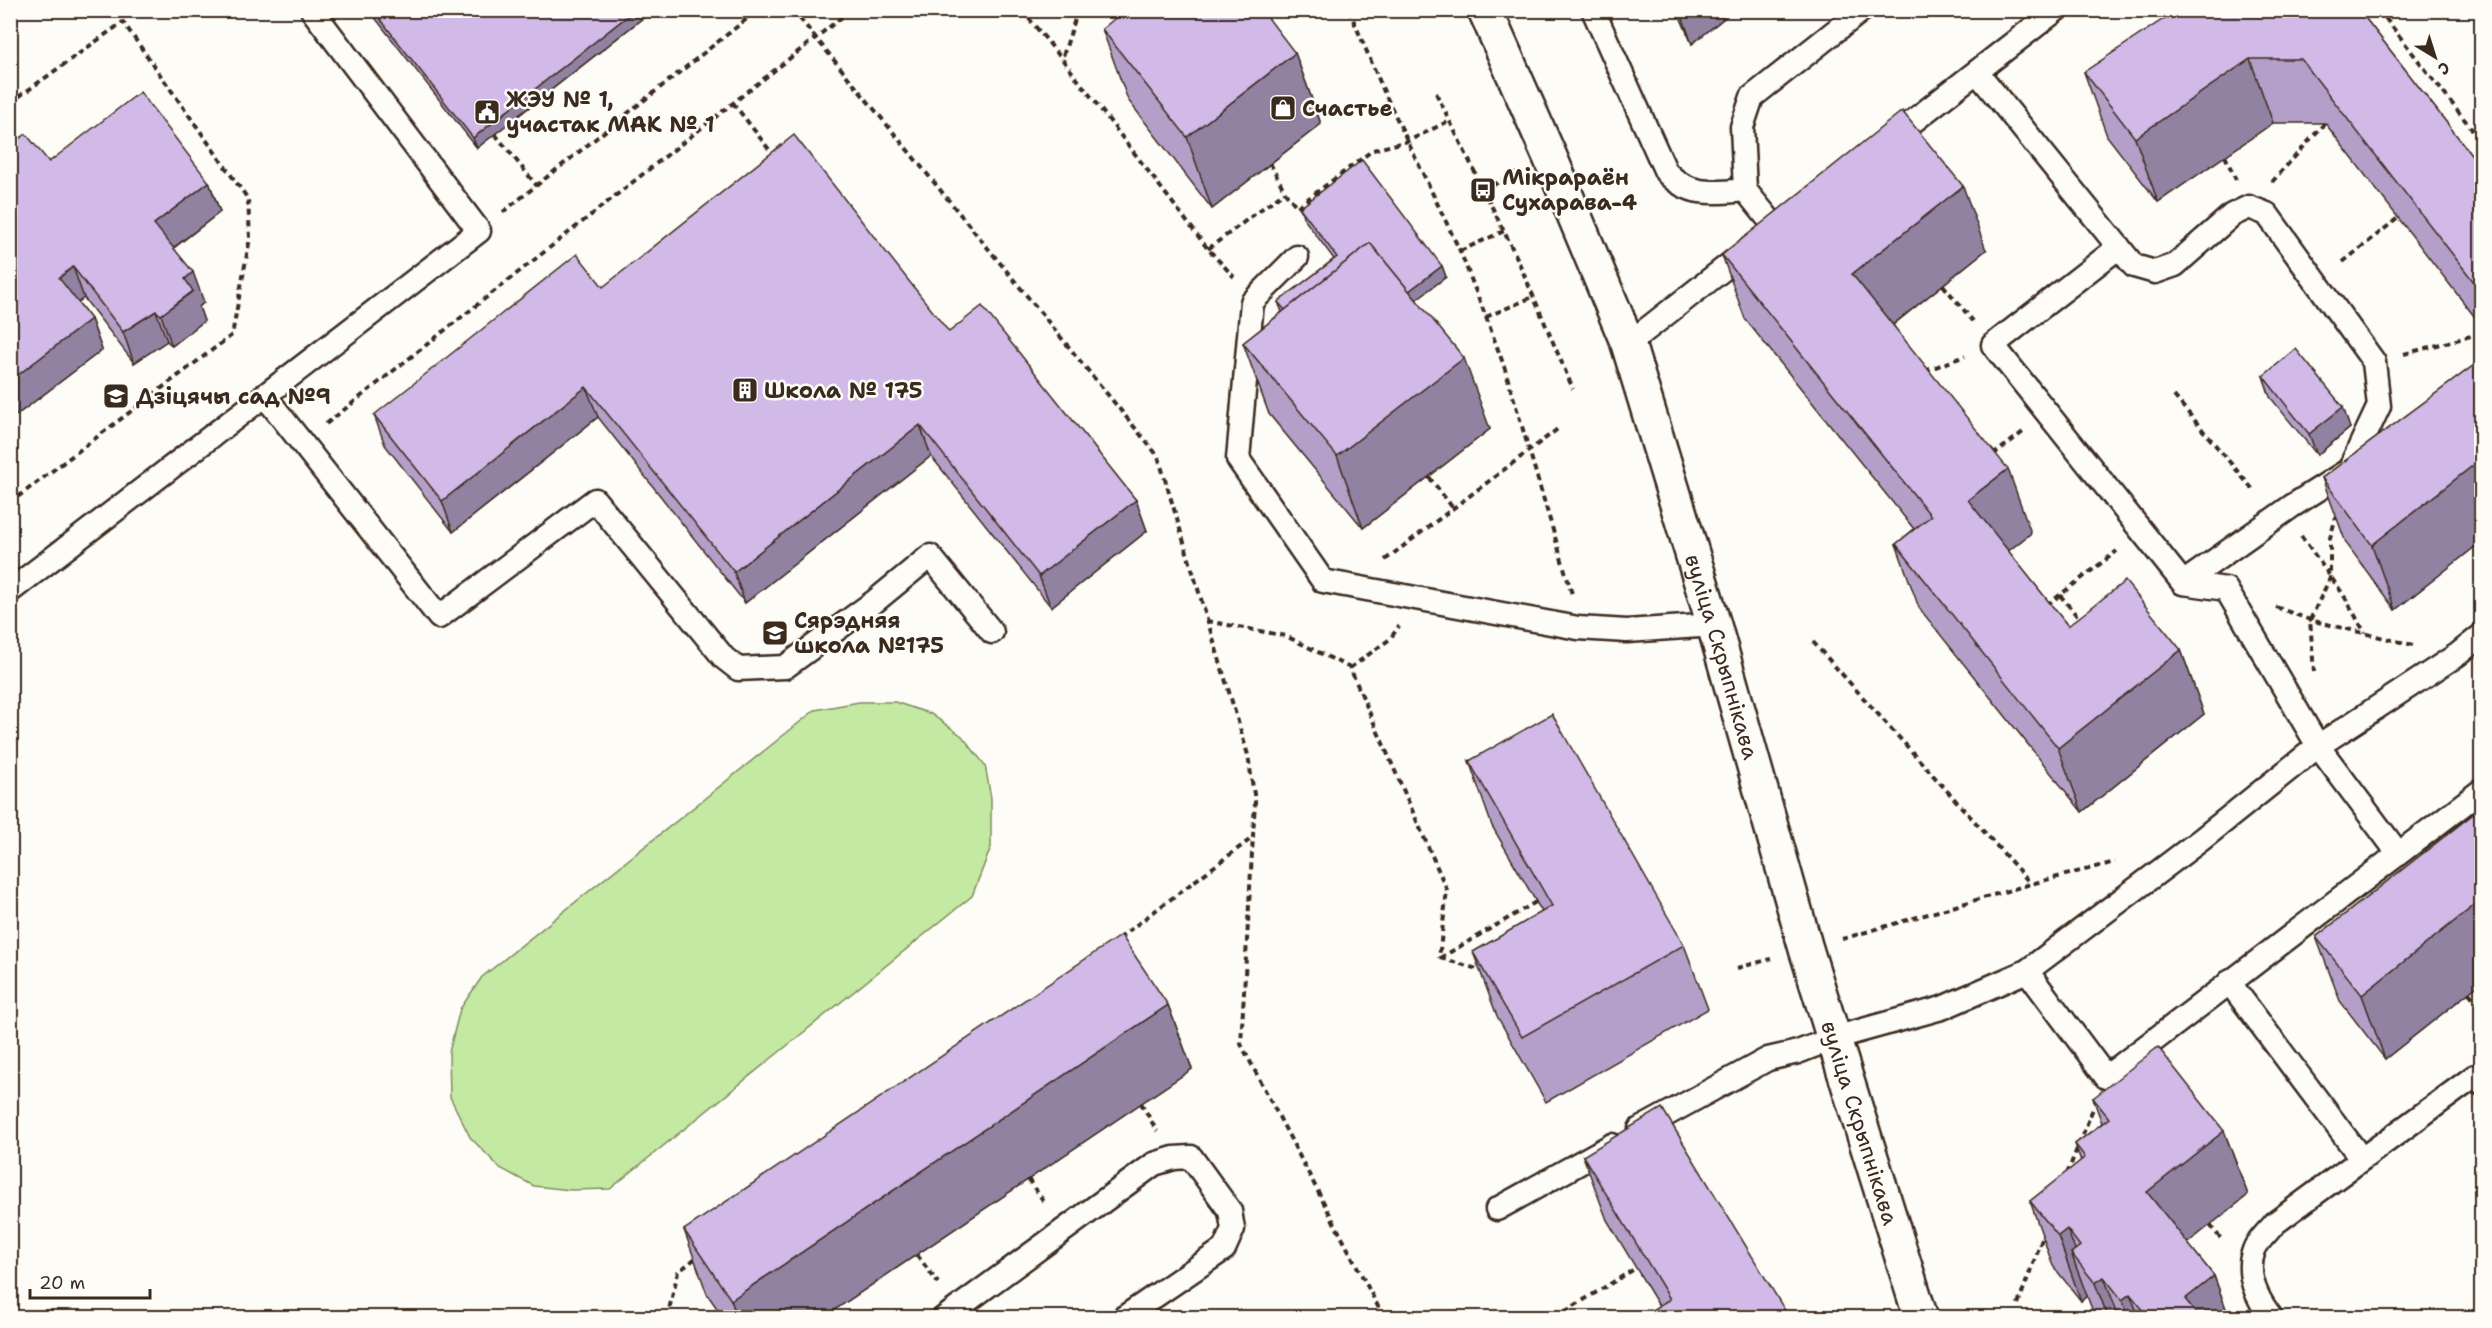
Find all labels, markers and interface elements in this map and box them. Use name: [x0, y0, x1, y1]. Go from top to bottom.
north arrow: [2405, 27, 2465, 87]
text: С: [2433, 57, 2454, 80]
place label: ЖЭУ № 1, участак МАК № 1: [506, 85, 715, 139]
shop icon: Счастье: [1268, 93, 1298, 123]
place label: Счастье: [1302, 94, 1393, 123]
public building icon: ЖЭУ № 1, участак МАК № 1: [472, 97, 502, 127]
place label: Мікрараён Сухарава-4: [1502, 163, 1638, 217]
bus stop icon: Мікрараён Сухарава-4: [1468, 175, 1498, 205]
building icon: Школа № 175: [730, 375, 760, 405]
place label: Школа № 175: [764, 376, 923, 405]
school or university icon: Дзіцячы сад №9: [101, 381, 131, 411]
place label: Дзіцячы сад №9: [136, 382, 331, 411]
street label: вуліца Скрыпнікава: [1678, 551, 1766, 763]
place label: Сярэдняя школа №175: [794, 606, 944, 660]
school or university icon: Сярэдняя школа №175: [760, 618, 790, 648]
street label: вуліца Скрыпнікава: [1814, 1017, 1905, 1229]
scale bar: [30, 1262, 150, 1300]
text: 20 m: [39, 1271, 85, 1295]

